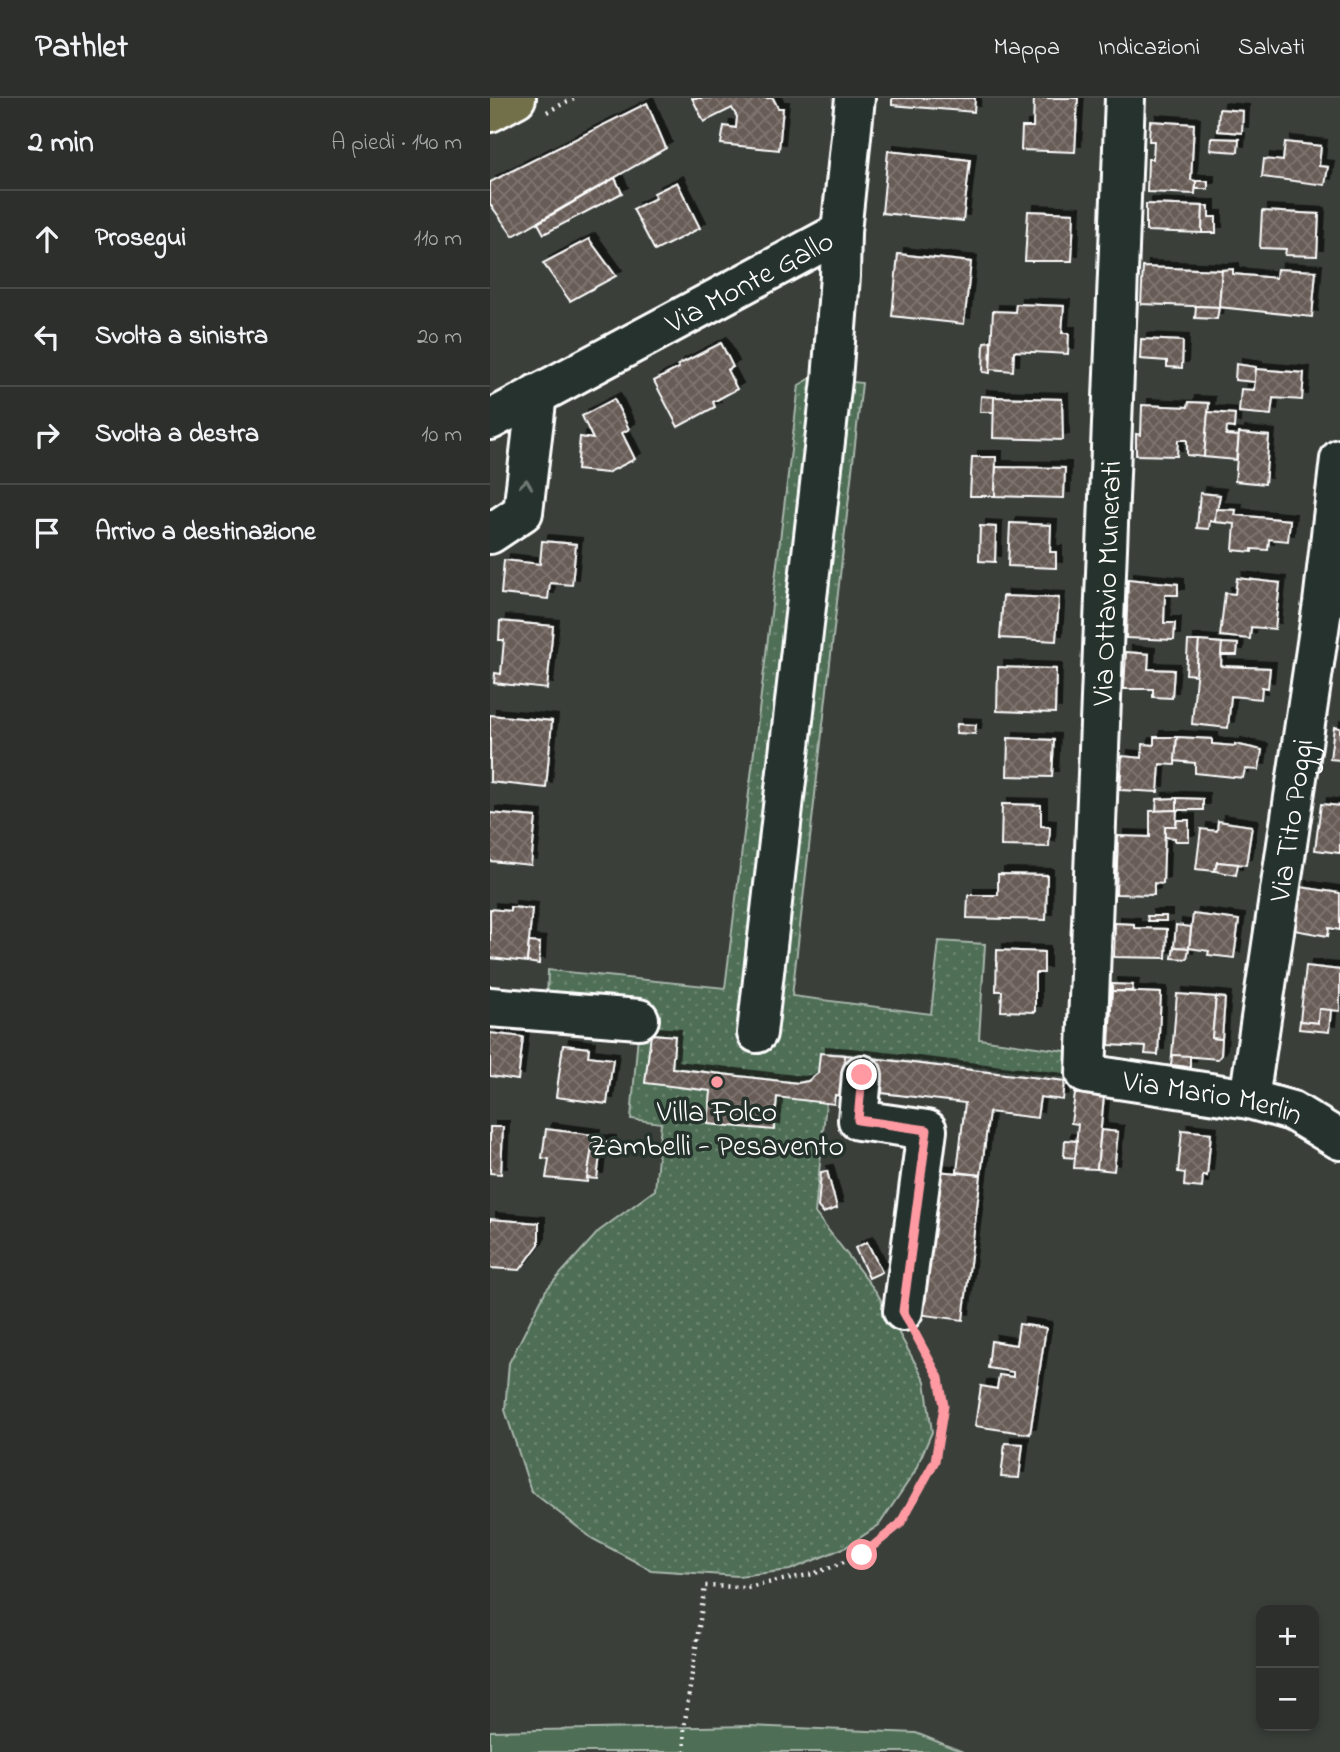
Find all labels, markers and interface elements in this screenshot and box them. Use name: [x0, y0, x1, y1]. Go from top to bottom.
text: Pathlet: [35, 24, 128, 72]
text: Mappa: [993, 31, 1060, 66]
text: Indicazioni: [1098, 31, 1200, 66]
text: Salvati: [1238, 31, 1305, 66]
text: 2 min: [28, 122, 94, 166]
text: A piedi · 140 m: [331, 127, 462, 160]
icon: ahead: [28, 220, 66, 258]
text: Prosegui: [95, 220, 186, 258]
street label: Via Monte Gallo: [658, 221, 843, 347]
text: 110 m: [414, 223, 462, 256]
icon: left: [28, 318, 66, 356]
text: Svolta a sinistra: [95, 318, 268, 356]
text: 20 m: [417, 321, 462, 354]
icon: right: [28, 416, 66, 454]
text: Svolta a destra: [95, 416, 259, 454]
text: 10 m: [421, 419, 462, 452]
street label: Via Ottavio Munerati: [1083, 460, 1135, 707]
one-way arrow: [519, 478, 534, 489]
icon: arrive: [28, 514, 66, 552]
text: Arrivo a destinazione: [95, 514, 316, 552]
street label: Via Tito Poggi: [1260, 736, 1327, 906]
route end: [846, 1059, 877, 1090]
street label: Via Mario Merlin: [1118, 1061, 1311, 1138]
marker: Villa Folco Zambelli - Pesavento: [709, 1074, 725, 1090]
place label: Villa Folco Zambelli - Pesavento: [590, 1092, 844, 1170]
route start: [846, 1539, 877, 1570]
map controls: [1256, 1605, 1319, 1731]
button: +: [1256, 1605, 1319, 1668]
button: −: [1256, 1668, 1319, 1731]

